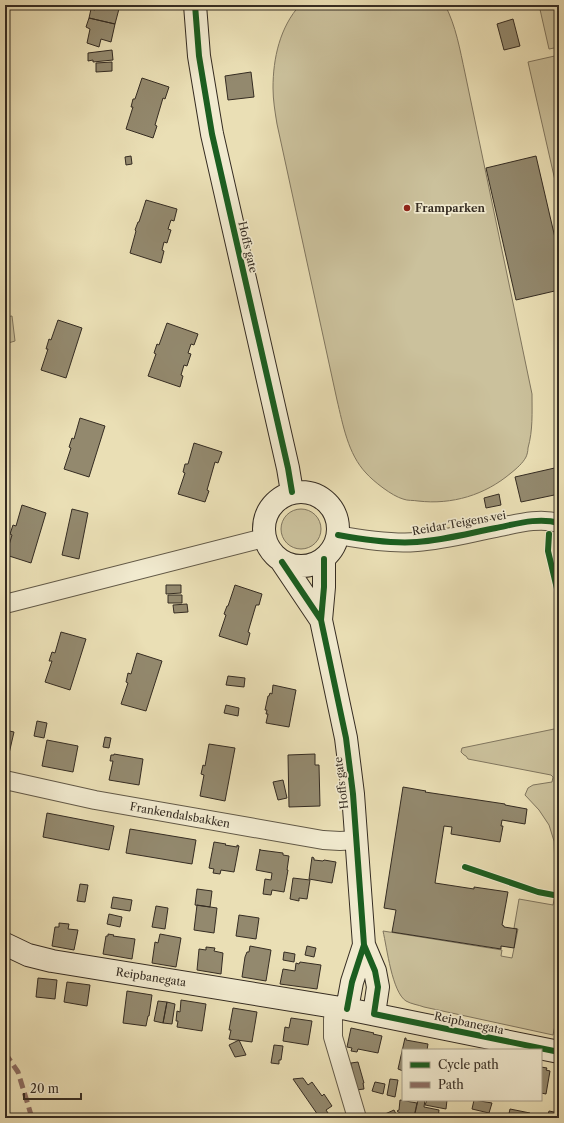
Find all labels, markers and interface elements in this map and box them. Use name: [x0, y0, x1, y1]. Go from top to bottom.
place label: Framparken: [415, 201, 486, 215]
marker: Framparken: [402, 203, 412, 213]
street label: Hoffs gate: [235, 220, 261, 274]
street label: Reidar Teigens vei: [411, 508, 508, 538]
street label: Hoffs gate: [331, 756, 351, 810]
street label: Frankendalsbakken: [129, 799, 231, 831]
street label: Reipbanegata: [115, 965, 187, 990]
street label: Reipbanegata: [433, 1009, 505, 1037]
legend: [402, 1049, 542, 1101]
text: Cycle path: [438, 1057, 499, 1072]
scale bar: [24, 1075, 81, 1101]
text: Path: [438, 1077, 464, 1092]
text: 20 m: [30, 1081, 59, 1096]

